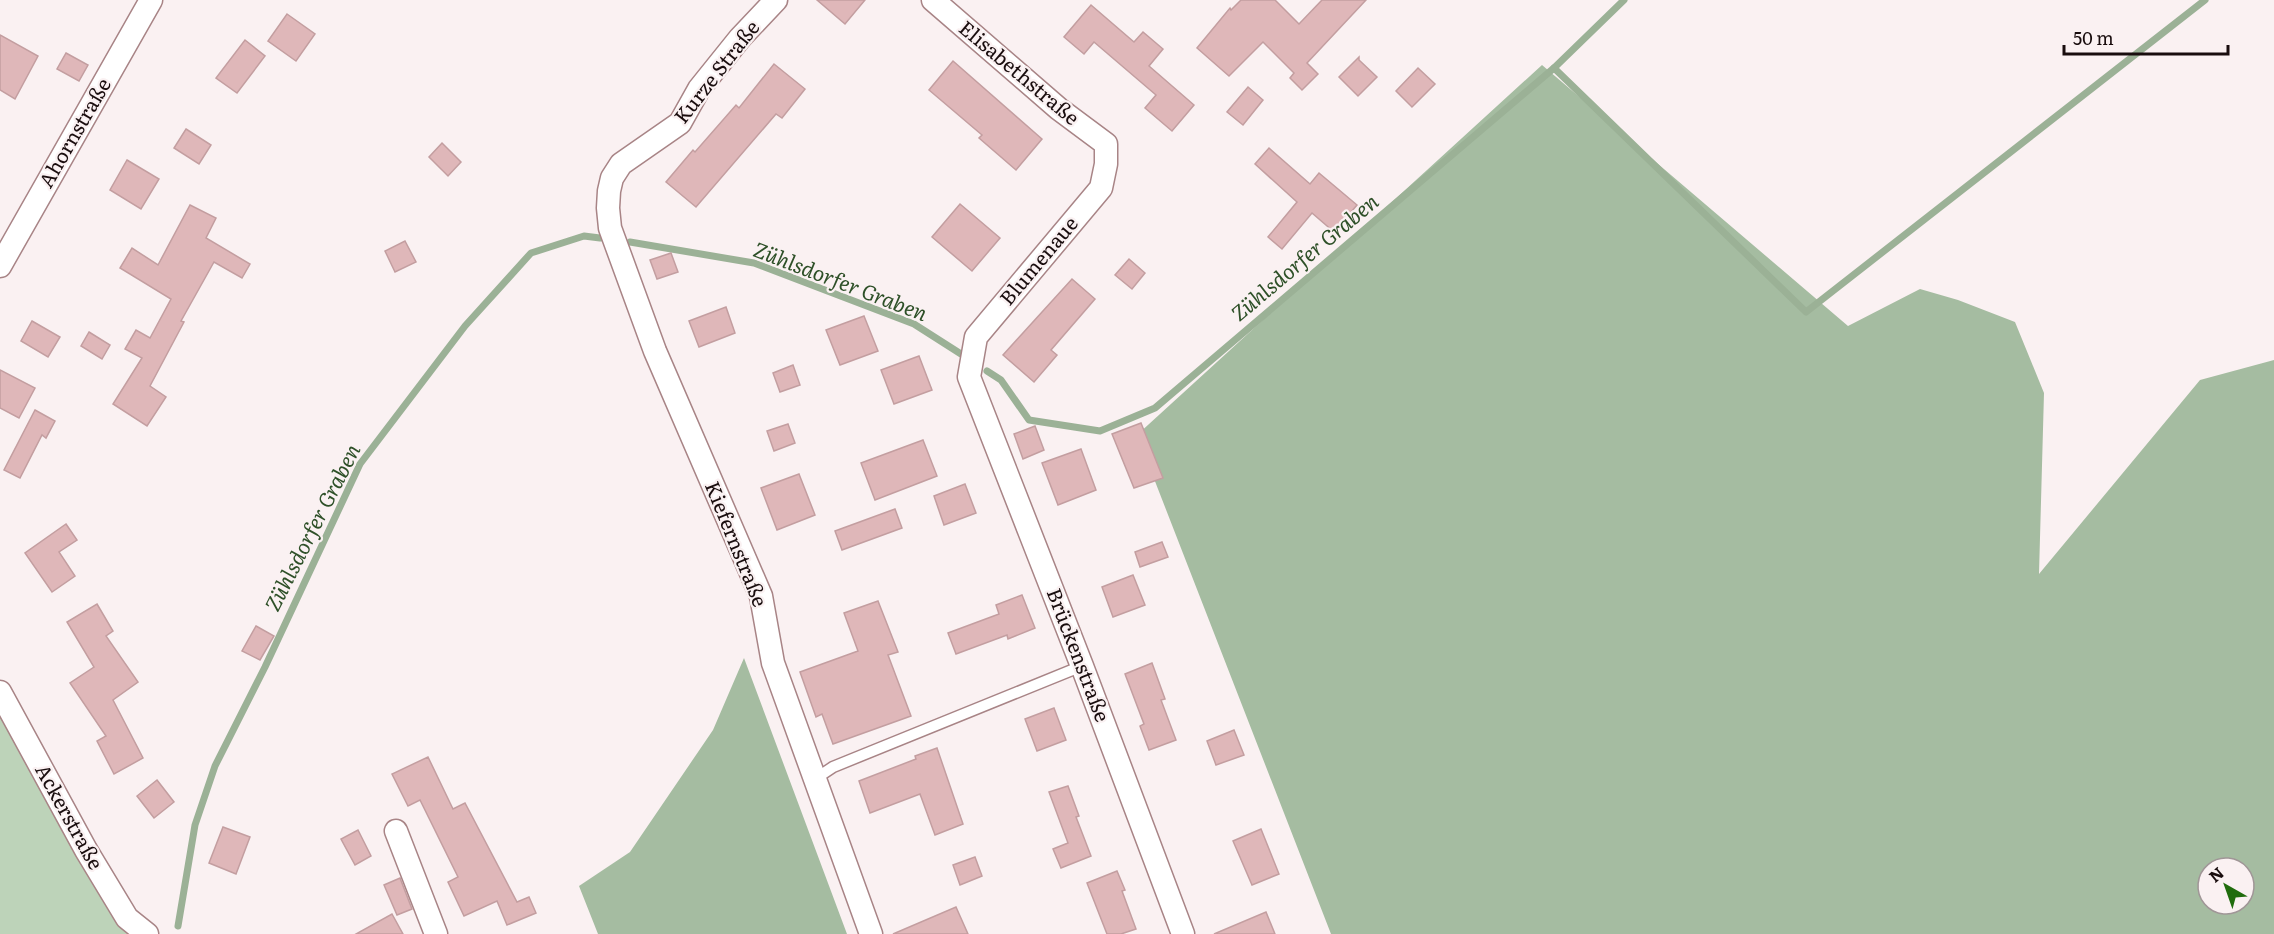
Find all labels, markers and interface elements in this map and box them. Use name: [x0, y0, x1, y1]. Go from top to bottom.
street label: Elisabethstraße: [953, 12, 1087, 131]
street label: Kurze Straße: [665, 13, 765, 129]
scale bar: [2064, 18, 2228, 56]
text: 50 m: [2073, 24, 2114, 51]
street label: Ahornstraße: [30, 71, 117, 193]
water label: Zühlsdorfer Graben: [1223, 185, 1384, 327]
street label: Blumenaue: [991, 209, 1084, 311]
water label: Zühlsdorfer Graben: [749, 232, 933, 327]
water label: Zühlsdorfer Graben: [255, 437, 367, 616]
street label: Kiefernstraße: [699, 476, 777, 611]
street label: Brückenstraße: [1041, 583, 1119, 725]
street label: Ackerstraße: [29, 758, 112, 874]
north arrow: [2196, 856, 2256, 916]
text: N: [2203, 860, 2229, 887]

